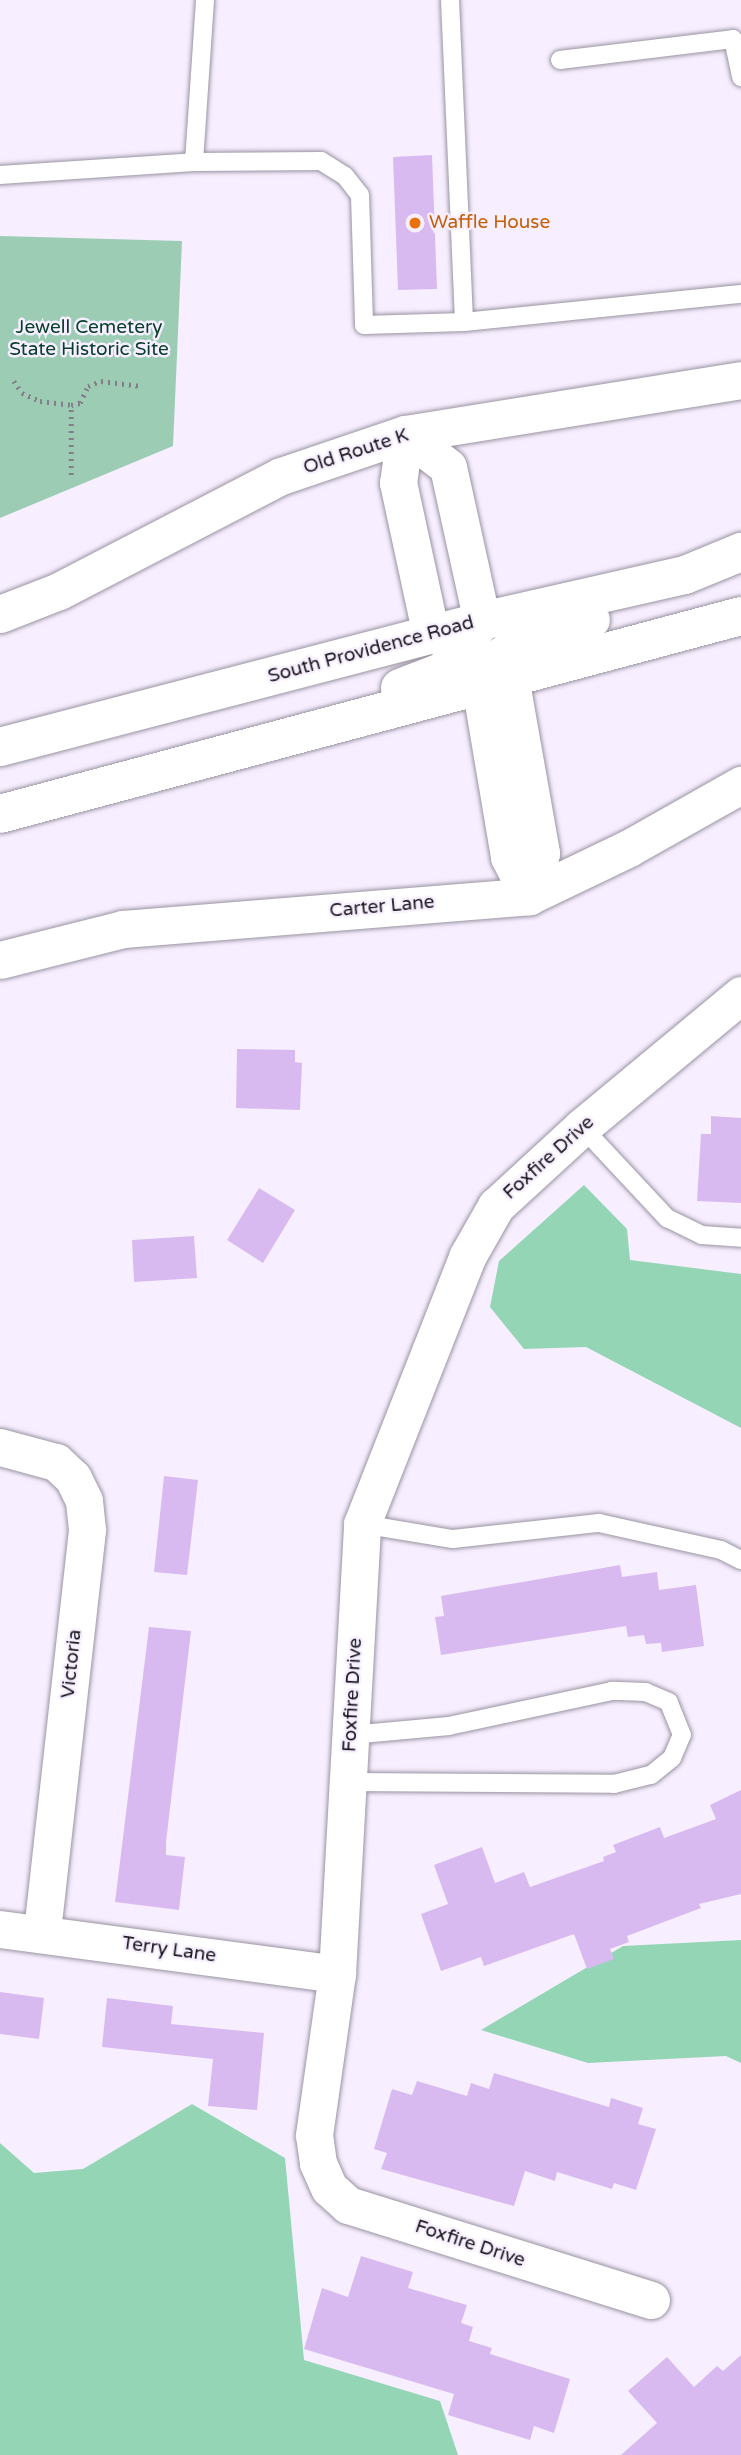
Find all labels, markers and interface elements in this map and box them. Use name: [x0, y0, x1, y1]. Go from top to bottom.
place label: Waffle House: [429, 212, 550, 234]
marker: Waffle House: [407, 215, 423, 231]
park label: Jewell Cemetery State Historic Site: [9, 317, 169, 361]
street label: Old Route K: [301, 424, 411, 480]
street label: South Providence Road: [266, 612, 476, 688]
street label: Carter Lane: [329, 891, 435, 923]
street label: Foxfire Drive: [499, 1111, 599, 1205]
street label: Victoria: [57, 1628, 87, 1700]
street label: Foxfire Drive: [339, 1637, 367, 1753]
street label: Terry Lane: [120, 1932, 218, 1968]
street label: Foxfire Drive: [412, 2215, 528, 2273]

